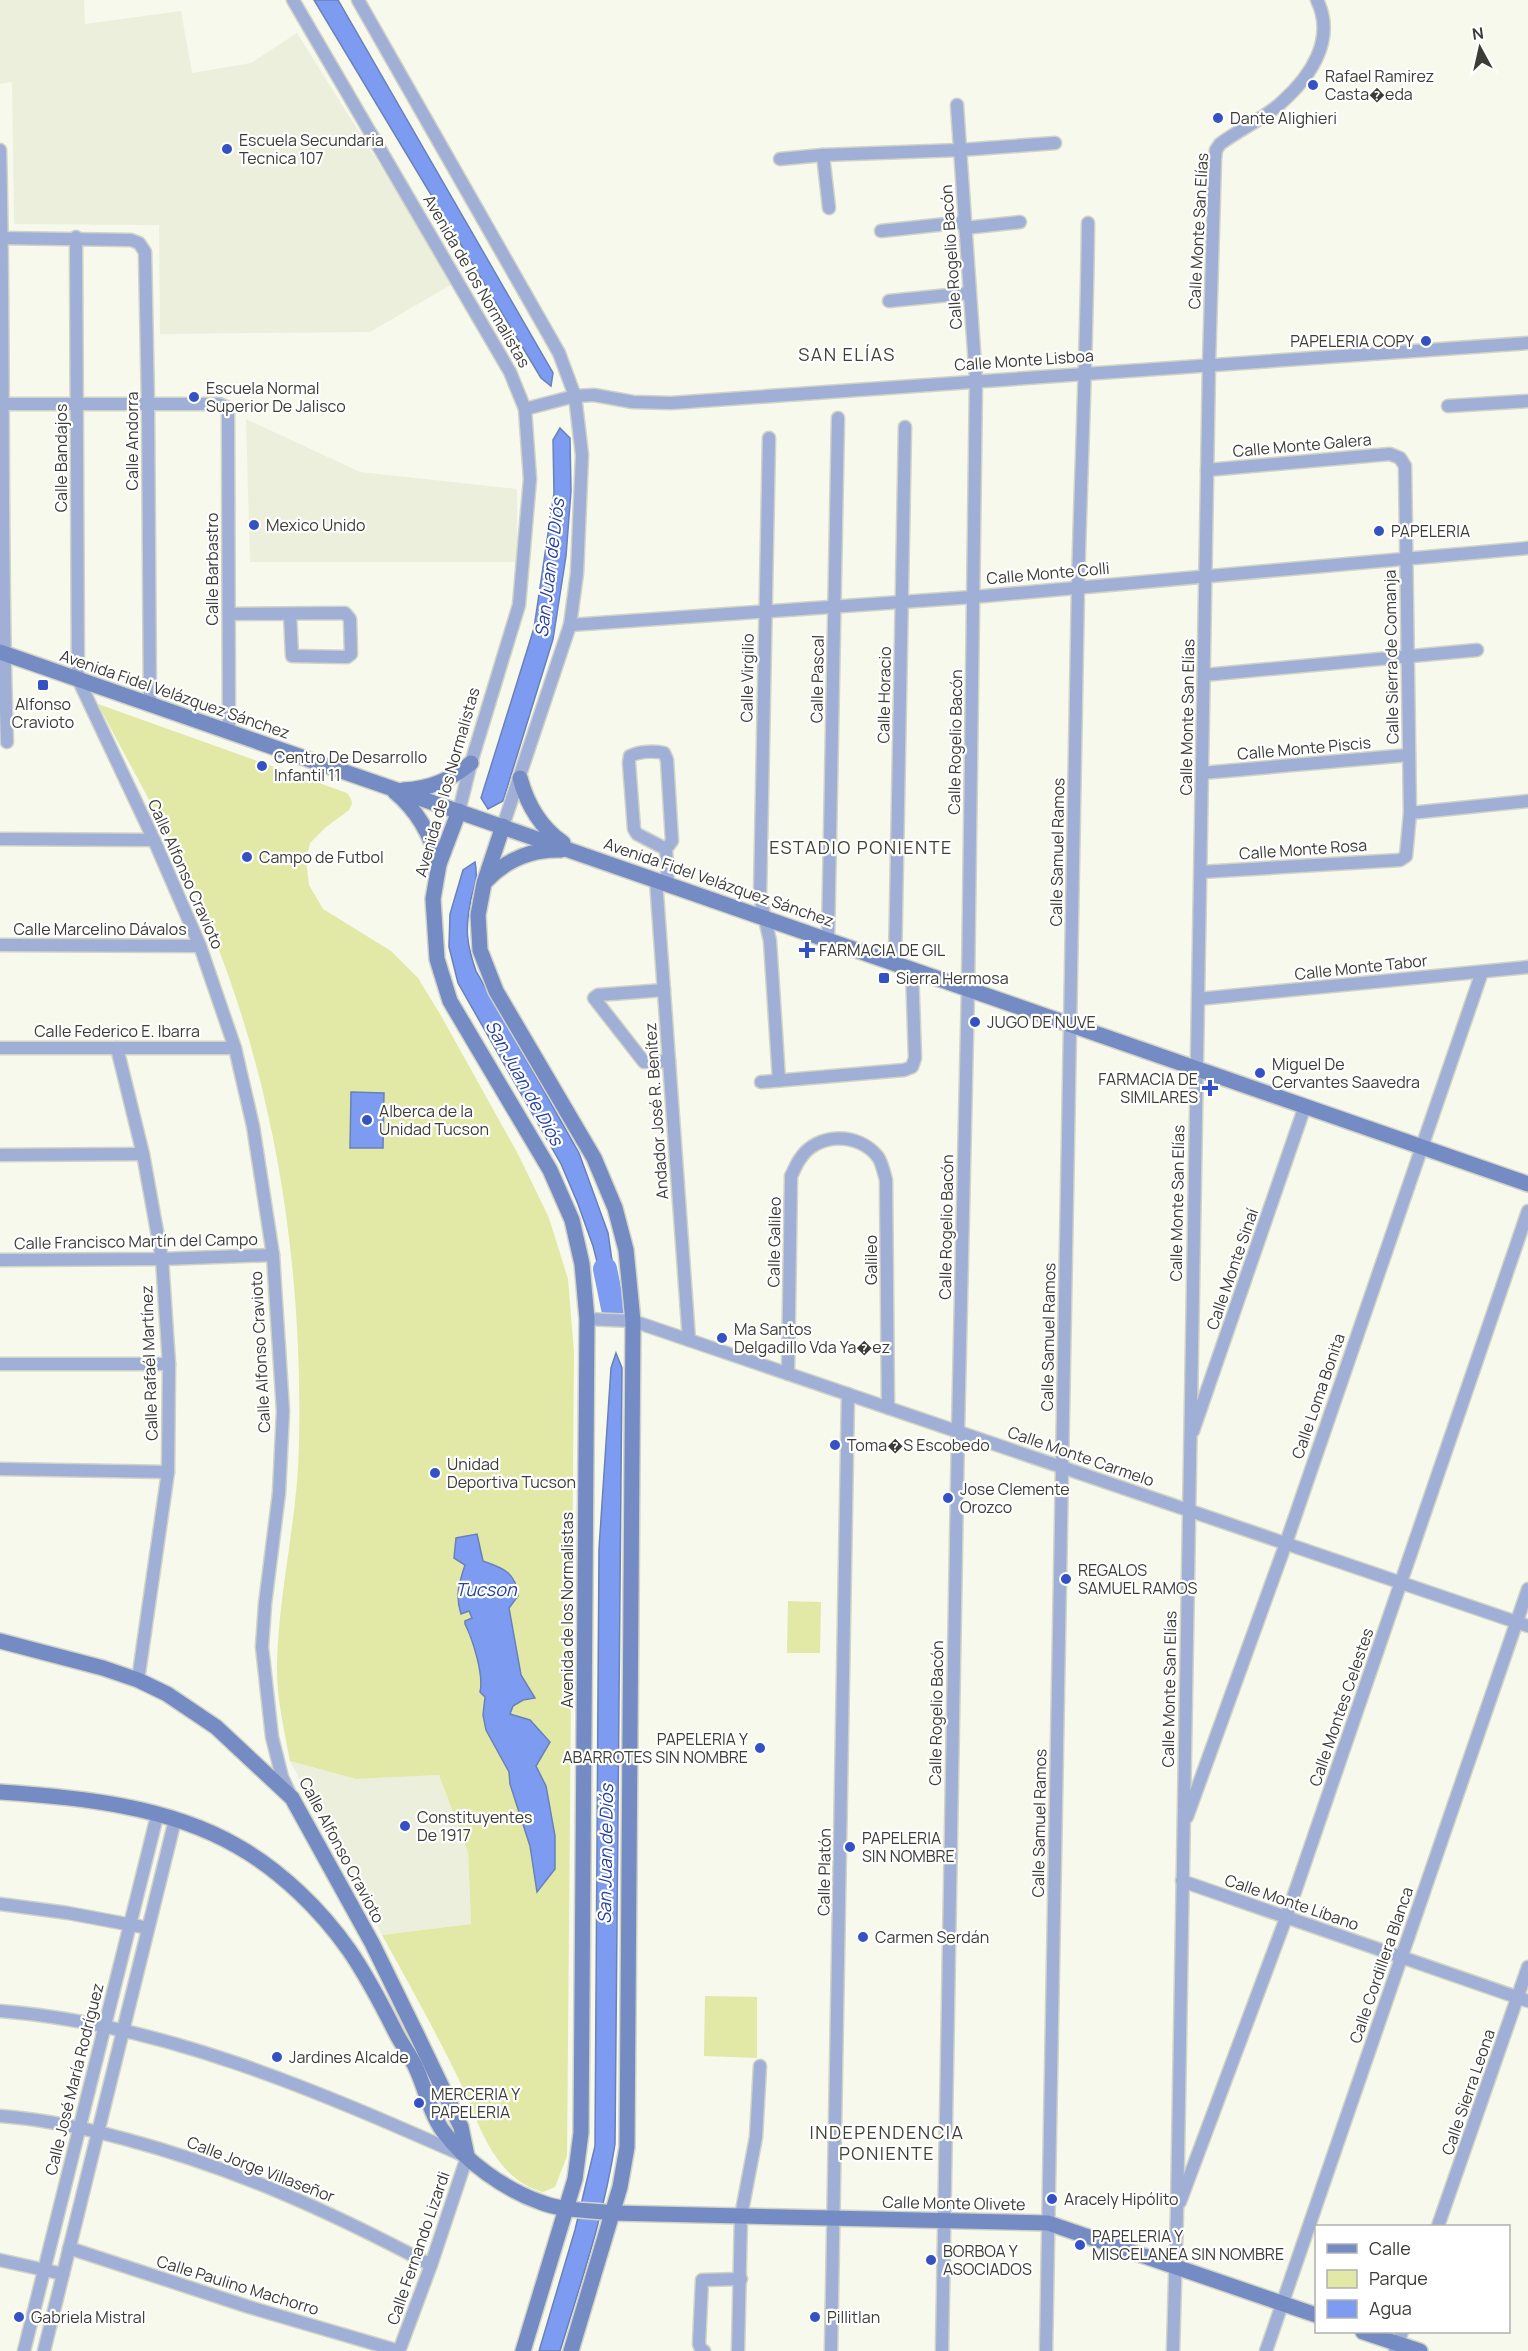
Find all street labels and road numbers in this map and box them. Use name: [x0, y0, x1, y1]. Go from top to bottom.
street label: Calle Monte San Elías: [1183, 152, 1213, 310]
street label: Calle Rogelio Bacón: [935, 184, 967, 330]
street label: Avenida de los Normalistas: [418, 191, 536, 371]
street label: Calle Monte Lisboa: [954, 344, 1094, 376]
street label: Calle Andorra: [121, 392, 143, 491]
street label: Calle Bandajos: [50, 404, 72, 512]
street label: Calle Monte Galera: [1232, 428, 1372, 462]
street label: Calle Barbastro: [201, 512, 223, 626]
street label: Calle Monte Colli: [986, 557, 1110, 589]
street label: Calle Sierra de Comanja: [1378, 570, 1404, 744]
street label: Calle Virgilio: [735, 633, 759, 723]
street label: Calle Pascal: [805, 635, 829, 723]
street label: Calle Monte San Elías: [1175, 638, 1199, 796]
street label: Avenida Fidel Velázquez Sánchez: [57, 644, 293, 744]
street label: Calle Horacio: [872, 646, 896, 744]
street label: Calle Rogelio Bacón: [943, 669, 967, 815]
street label: Avenida de los Normalistas: [409, 685, 485, 879]
street label: Calle Monte Piscis: [1236, 731, 1372, 765]
street label: Calle Samuel Ramos: [1045, 777, 1069, 927]
street label: Calle Alfonso Cravioto: [143, 796, 229, 952]
street label: Avenida Fidel Velázquez Sánchez: [601, 832, 837, 932]
street label: Calle Monte Rosa: [1238, 834, 1368, 864]
street label: Calle Marcelino Dávalos: [13, 918, 187, 940]
street label: Calle Monte Tabor: [1293, 949, 1429, 985]
street label: Calle Federico E. Ibarra: [34, 1020, 200, 1042]
street label: Andador José R. Benítez: [639, 1022, 673, 1200]
street label: Calle Monte San Elías: [1165, 1124, 1189, 1282]
street label: Calle Rogelio Bacón: [934, 1154, 958, 1300]
street label: Calle Galileo: [762, 1197, 786, 1287]
street label: Calle Monte Sinaí: [1201, 1205, 1263, 1333]
street label: Calle Francisco Martín del Campo: [14, 1228, 258, 1254]
street label: Galileo: [860, 1235, 882, 1285]
street label: Calle Samuel Ramos: [1036, 1262, 1060, 1412]
street label: Calle Alfonso Cravioto: [245, 1271, 275, 1433]
street label: Calle Rafaél Martínez: [135, 1285, 163, 1441]
street label: Calle Loma Bonita: [1286, 1330, 1350, 1462]
street label: Calle Monte Carmelo: [1005, 1421, 1157, 1491]
street label: Avenida de los Normalistas: [556, 1512, 578, 1708]
street label: Calle Monte San Elías: [1157, 1610, 1181, 1768]
street label: Calle Montes Celestes: [1304, 1625, 1378, 1789]
street label: Calle Rogelio Bacón: [924, 1640, 948, 1786]
street label: Calle Samuel Ramos: [1027, 1748, 1051, 1898]
street label: Calle Alfonso Cravioto: [294, 1773, 390, 1927]
street label: Calle Platón: [812, 1828, 836, 1916]
street label: Calle Monte Líbano: [1222, 1869, 1362, 1935]
street label: Calle Cordillera Blanca: [1344, 1884, 1418, 2046]
street label: Calle José María Rodríguez: [39, 1981, 109, 2177]
street label: Calle Sierra Leona: [1436, 2026, 1500, 2158]
street label: Calle Jorge Villaseñor: [184, 2131, 338, 2207]
street label: Calle Fernando Lizardi: [381, 2168, 455, 2328]
street label: Calle Monte Olivete: [882, 2191, 1026, 2215]
street label: Calle Paulino Machorro: [154, 2250, 322, 2320]

